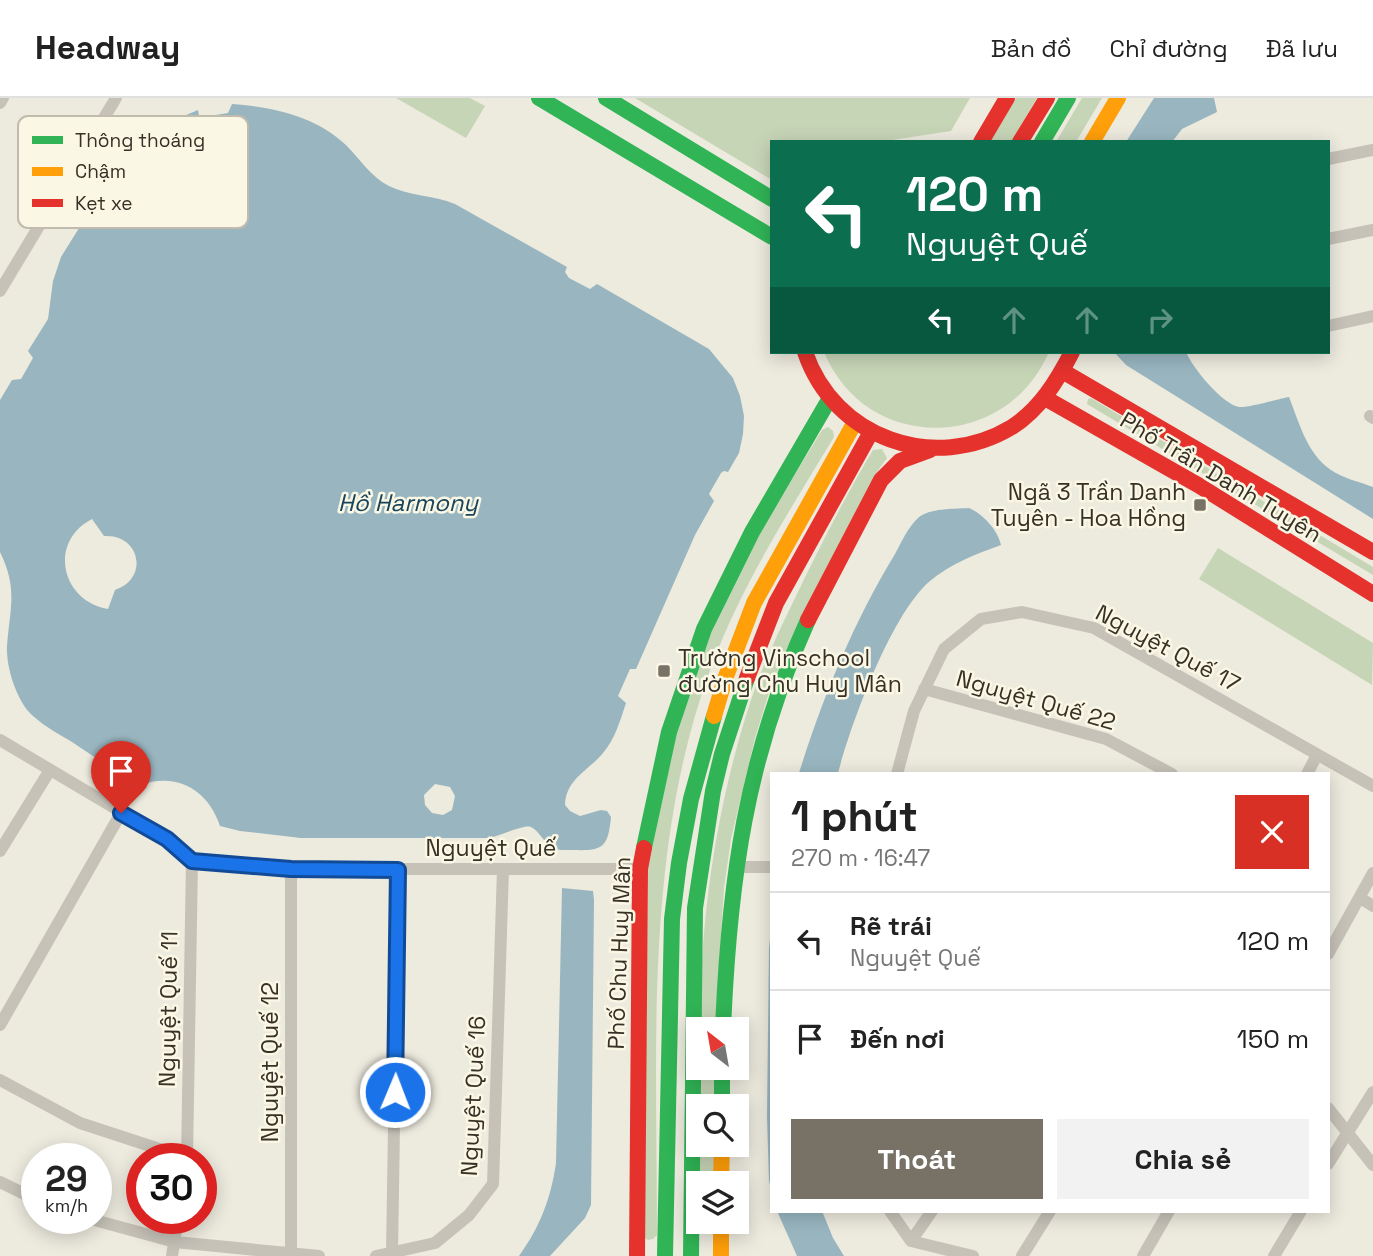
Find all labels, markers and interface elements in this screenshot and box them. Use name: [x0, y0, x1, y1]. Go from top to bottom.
text: Headway: [35, 27, 180, 69]
text: Bản đồ: [991, 33, 1072, 64]
text: Chỉ đường: [1110, 33, 1228, 64]
text: Đã lưu: [1266, 33, 1338, 64]
legend: [18, 116, 248, 228]
text: Thông thoáng: [75, 128, 205, 153]
text: Chậm: [75, 159, 126, 184]
text: 120 m: [906, 163, 1043, 225]
icon: left: [791, 168, 882, 259]
text: Kẹt xe: [75, 191, 133, 216]
text: Nguyệt Quế: [906, 224, 1088, 264]
icon: left: [922, 301, 960, 339]
icon: ahead: [995, 301, 1033, 339]
icon: ahead: [1068, 301, 1106, 339]
icon: right: [1141, 301, 1179, 339]
street label: Phố Trần Danh Tuyên: [1115, 405, 1327, 549]
place label: Ngã 3 Trần Danh Tuyên - Hoa Hồng: [991, 477, 1186, 533]
water label: Hồ Harmony: [338, 487, 479, 518]
marker: Ngã 3 Trần Danh Tuyên - Hoa Hồng: [1192, 497, 1208, 513]
street label: Nguyệt Quế 17: [1091, 597, 1245, 699]
place label: Trường Vinschool đường Chu Huy Mân: [678, 643, 902, 699]
marker: Trường Vinschool đường Chu Huy Mân: [656, 663, 672, 679]
street label: Nguyệt Quế 22: [953, 663, 1119, 737]
pin: [91, 741, 151, 813]
icon: arrive: [102, 752, 140, 790]
text: 1 phút: [791, 790, 918, 843]
button: close: [1235, 795, 1309, 869]
street label: Nguyệt Quế: [426, 833, 557, 863]
text: 270 m · 16:47: [791, 843, 930, 873]
street label: Phố Chu Huy Mân: [601, 856, 637, 1050]
text: Rẽ trái: [850, 909, 932, 943]
icon: left: [791, 922, 829, 960]
text: 120 m: [1237, 924, 1309, 958]
street label: Nguyệt Quế 11: [152, 931, 184, 1087]
text: Nguyệt Quế: [850, 943, 981, 973]
street label: Nguyệt Quế 12: [255, 982, 285, 1142]
street label: Nguyệt Quế 16: [454, 1015, 492, 1177]
north arrow: [686, 1017, 749, 1080]
map controls: [686, 1017, 749, 1234]
icon: arrive: [791, 1020, 829, 1058]
text: Đến nơi: [850, 1022, 945, 1056]
text: 150 m: [1237, 1022, 1309, 1056]
position arrow: [358, 1055, 432, 1129]
button: search: [686, 1094, 749, 1157]
button: Thoát: [791, 1119, 1043, 1199]
button: Chia sẻ: [1057, 1119, 1309, 1199]
speed limit sign: 30: [126, 1143, 217, 1234]
text: 29: [45, 1157, 88, 1201]
button: layers: [686, 1171, 749, 1234]
text: km/h: [45, 1194, 88, 1217]

